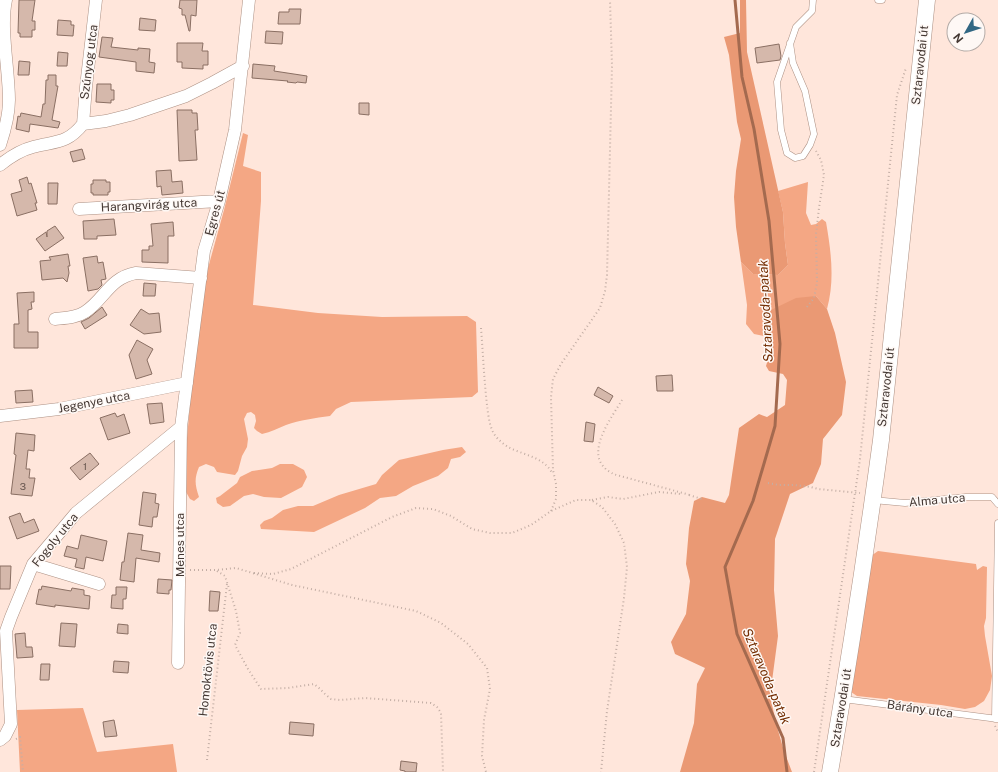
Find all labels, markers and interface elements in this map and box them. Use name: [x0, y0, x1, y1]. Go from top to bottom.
north arrow: [946, 12, 986, 52]
street label: Szúnyog utca: [77, 24, 101, 100]
street label: Sztaravodai út: [909, 24, 931, 105]
text: N: [951, 31, 966, 45]
street label: Egres út: [202, 188, 228, 237]
street label: Harangvirág utca: [100, 195, 198, 215]
water label: Sztaravoda-patak: [755, 259, 776, 363]
street label: Sztaravodai út: [875, 346, 897, 427]
street label: Jegenye utca: [57, 388, 131, 416]
house number: 1: [83, 460, 87, 472]
house number: 3: [20, 480, 26, 492]
street label: Alma utca: [908, 491, 966, 509]
street label: Fogoly utca: [29, 510, 81, 570]
street label: Ménes utca: [173, 513, 187, 577]
street label: Homoktövis utca: [196, 623, 220, 717]
water label: Sztaravoda-patak: [740, 626, 794, 726]
street label: Sztaravodai út: [828, 667, 854, 749]
street label: Bárány utca: [886, 697, 954, 721]

